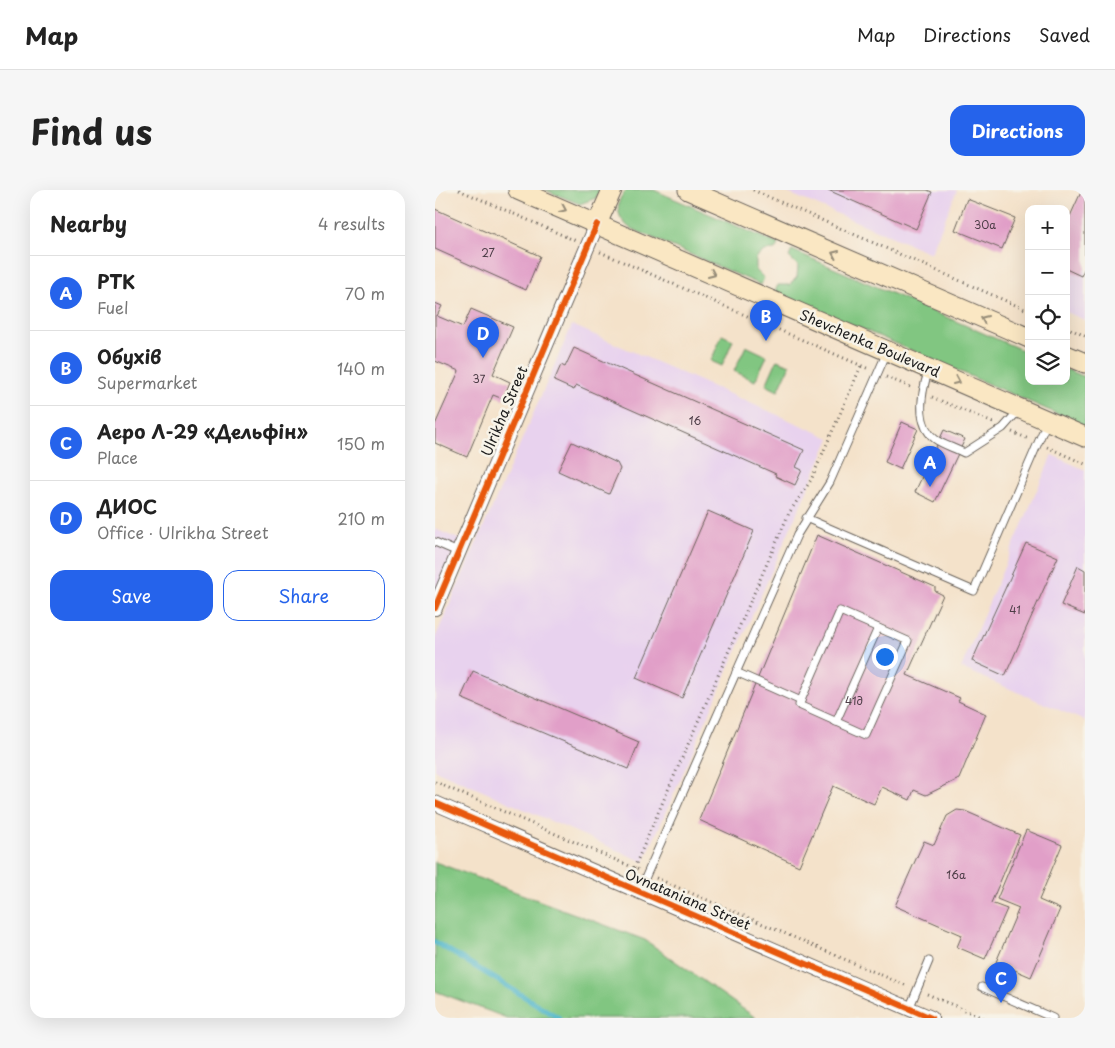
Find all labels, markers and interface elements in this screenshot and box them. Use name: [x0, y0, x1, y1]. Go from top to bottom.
text: Map: [25, 17, 78, 53]
text: Map: [857, 21, 895, 48]
text: Directions: [923, 21, 1011, 48]
text: Saved: [1039, 21, 1090, 48]
text: Find us: [30, 104, 152, 157]
button: Directions: [950, 105, 1085, 156]
one-way arrow: [558, 203, 567, 214]
map controls: [1025, 205, 1070, 385]
button: +: [1025, 205, 1070, 250]
text: Nearby: [50, 207, 127, 239]
text: 4 results: [318, 211, 385, 235]
house number: 30а: [974, 216, 996, 233]
house number: 27: [481, 244, 495, 261]
one-way arrow: [831, 249, 840, 260]
button: −: [1025, 250, 1070, 295]
text: РТК: [97, 267, 135, 295]
one-way arrow: [707, 268, 716, 279]
text: A: [60, 281, 72, 305]
text: 70 m: [345, 281, 385, 305]
text: Fuel: [97, 295, 128, 319]
button: locate: [1025, 295, 1070, 340]
pin: B: [750, 300, 782, 341]
street label: Shevchenka Boulevard: [797, 304, 944, 382]
one-way arrow: [980, 314, 989, 325]
pin: D: [467, 317, 499, 358]
button: layers: [1025, 340, 1070, 385]
text: Обухів: [97, 342, 162, 370]
text: B: [61, 356, 71, 380]
text: 140 m: [337, 356, 385, 380]
street label: Ulrikha Street: [475, 362, 533, 460]
text: Supermarket: [97, 370, 197, 394]
house number: 37: [473, 370, 486, 387]
one-way arrow: [952, 375, 961, 386]
house number: 16: [689, 412, 702, 429]
text: Аеро Л-29 «Дельфін»: [97, 417, 308, 445]
text: C: [60, 431, 72, 455]
text: 150 m: [337, 431, 385, 455]
text: Place: [97, 445, 138, 469]
pin: A: [914, 446, 946, 487]
text: ДИОС: [97, 492, 157, 520]
text: D: [60, 506, 72, 530]
text: 210 m: [337, 506, 385, 530]
text: Office · Ulrikha Street: [97, 520, 268, 544]
button: Save: [50, 570, 213, 621]
button: Share: [223, 570, 385, 621]
house number: 41: [1009, 601, 1021, 618]
your location: [872, 644, 898, 670]
house number: 41д: [845, 692, 863, 709]
street label: Ovnataniana Street: [622, 863, 754, 935]
house number: 16а: [946, 866, 966, 883]
pin: C: [985, 962, 1017, 1003]

